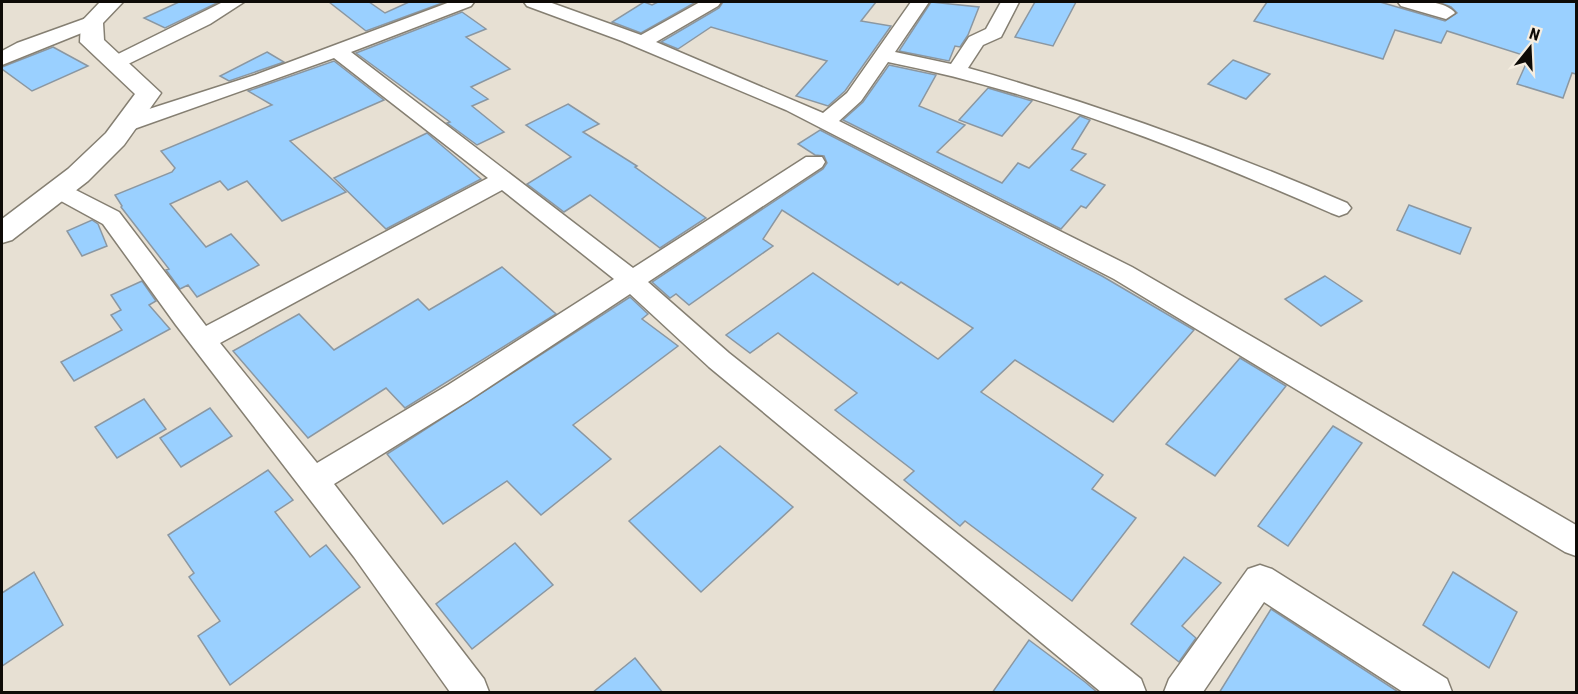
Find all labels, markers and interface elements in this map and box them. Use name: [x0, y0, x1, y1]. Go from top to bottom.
north arrow: [1500, 18, 1560, 78]
text: N: [1527, 24, 1542, 45]

